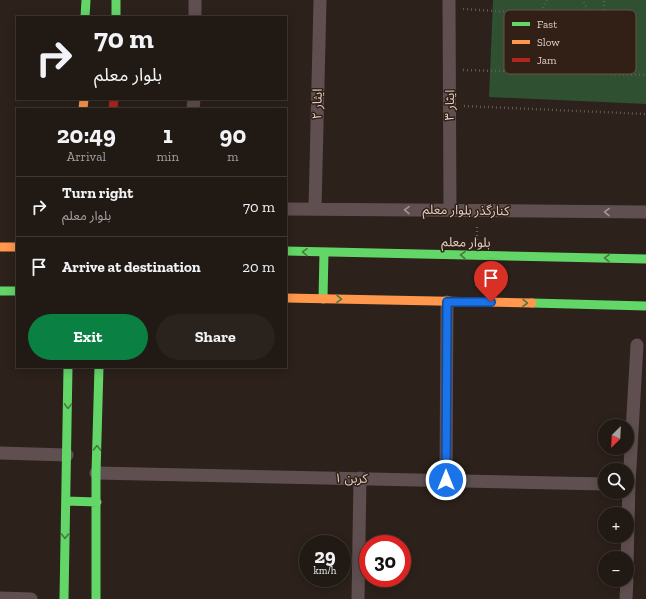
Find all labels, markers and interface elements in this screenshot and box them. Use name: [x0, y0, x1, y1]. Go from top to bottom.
legend: [504, 10, 636, 74]
text: Fast: [537, 18, 558, 31]
text: 70 m: [94, 22, 154, 55]
icon: right: [28, 32, 80, 84]
text: Slow: [537, 36, 560, 49]
text: Jam: [537, 54, 557, 67]
text: بلوار معلم: [94, 64, 162, 86]
street label: ایثار ۲: [309, 88, 325, 120]
street label: ایثار ۳: [442, 90, 457, 120]
text: 20:49: [57, 120, 116, 149]
text: 1: [163, 120, 173, 149]
text: 90: [220, 120, 246, 149]
text: Arrival: [67, 149, 106, 164]
text: min: [157, 149, 179, 164]
text: m: [227, 149, 239, 164]
text: Turn right: [62, 184, 133, 202]
icon: right: [28, 196, 50, 218]
text: 70 m: [243, 198, 275, 216]
street label: کنارگذر بلوار معلم: [422, 202, 510, 221]
one-way arrow: [404, 206, 410, 214]
text: بلوار معلم: [62, 208, 111, 223]
one-way arrow: [604, 208, 610, 216]
street label: بلوار معلم: [441, 234, 491, 253]
one-way arrow: [302, 248, 308, 256]
one-way arrow: [460, 251, 466, 259]
one-way arrow: [604, 254, 610, 262]
icon: arrive: [28, 256, 50, 278]
text: Arrive at destination: [62, 258, 201, 276]
text: 20 m: [242, 258, 275, 276]
pin: [474, 261, 508, 302]
icon: arrive: [480, 267, 502, 289]
one-way arrow: [336, 295, 342, 303]
one-way arrow: [522, 299, 528, 307]
button: Exit: [28, 314, 148, 360]
button: Share: [156, 314, 275, 360]
one-way arrow: [63, 403, 72, 409]
north arrow: [598, 419, 634, 455]
map controls: [598, 419, 634, 587]
one-way arrow: [92, 445, 101, 451]
position arrow: [425, 459, 467, 501]
button: search: [598, 463, 634, 499]
street label: کربن ۱: [334, 470, 369, 487]
button: +: [598, 507, 634, 543]
one-way arrow: [61, 533, 69, 539]
speed limit sign: 30: [359, 535, 411, 587]
text: 29: [314, 544, 336, 568]
button: −: [598, 551, 634, 587]
text: km/h: [314, 565, 336, 577]

